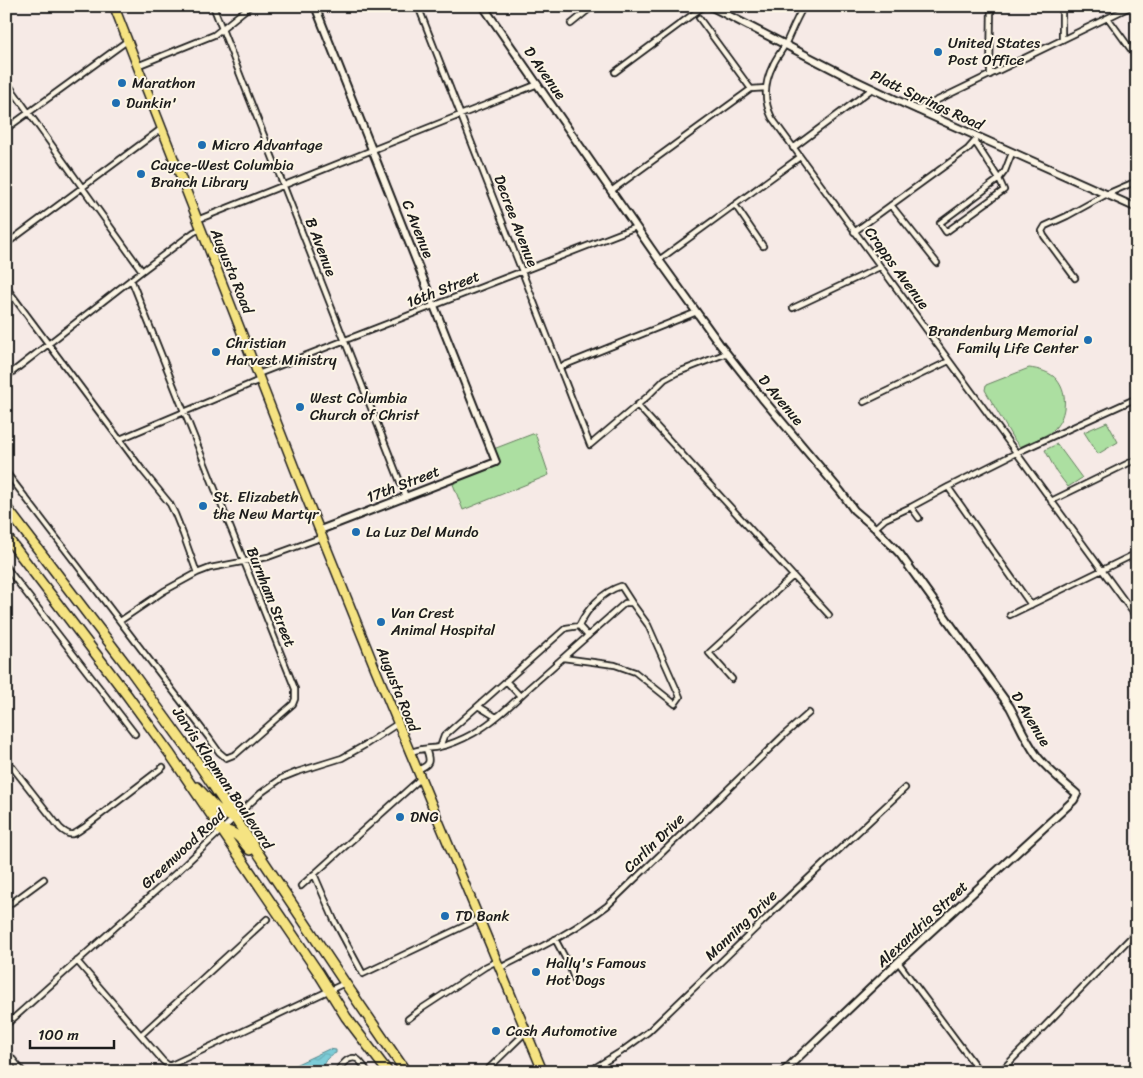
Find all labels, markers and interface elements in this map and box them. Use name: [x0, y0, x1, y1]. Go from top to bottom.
place label: United States Post Office: [948, 30, 1041, 73]
street label: D Avenue: [517, 41, 573, 105]
marker: United States Post Office: [932, 46, 944, 58]
street label: Platt Springs Road: [866, 62, 989, 138]
place label: Marathon: [132, 70, 195, 96]
marker: Marathon: [116, 77, 128, 89]
place label: Dunkin': [126, 90, 177, 116]
marker: Dunkin': [110, 97, 122, 109]
place label: Micro Advantage: [212, 132, 323, 158]
marker: Micro Advantage: [196, 139, 208, 151]
place label: Cayce-West Columbia Branch Library: [151, 152, 294, 195]
marker: Cayce-West Columbia Branch Library: [135, 168, 147, 180]
street label: Decree Avenue: [486, 171, 546, 271]
street label: C Avenue: [394, 196, 442, 262]
street label: B Avenue: [298, 214, 344, 280]
street label: Crapps Avenue: [858, 221, 936, 315]
street label: Augusta Road: [203, 223, 261, 319]
street label: 16th Street: [402, 263, 484, 315]
place label: Brandenburg Memorial Family Life Center: [928, 318, 1079, 361]
place label: Christian Harvest Ministry: [226, 330, 337, 373]
marker: Brandenburg Memorial Family Life Center: [1082, 334, 1094, 346]
marker: Christian Harvest Ministry: [210, 346, 222, 358]
street label: D Avenue: [752, 368, 810, 432]
place label: West Columbia Church of Christ: [310, 385, 420, 428]
marker: West Columbia Church of Christ: [294, 401, 306, 413]
street label: 17th Street: [362, 458, 444, 510]
place label: St. Elizabeth the New Martyr: [213, 484, 319, 527]
marker: St. Elizabeth the New Martyr: [197, 500, 209, 512]
place label: La Luz Del Mundo: [366, 519, 479, 545]
marker: La Luz Del Mundo: [350, 526, 362, 538]
street label: Burnham Street: [239, 543, 303, 652]
place label: Van Crest Animal Hospital: [390, 600, 496, 643]
marker: Van Crest Animal Hospital: [375, 616, 387, 628]
street label: Augusta Road: [369, 641, 427, 737]
street label: D Avenue: [1004, 686, 1058, 752]
street label: Jarvis Klapman Boulevard: [165, 700, 281, 856]
street label: Greenwood Road: [134, 802, 232, 895]
place label: DNG: [410, 804, 439, 830]
street label: Carlin Drive: [617, 807, 691, 879]
marker: DNG: [394, 811, 406, 823]
street label: Alexandria Street: [869, 874, 974, 974]
street label: Manning Drive: [698, 883, 784, 967]
place label: TD Bank: [455, 903, 509, 929]
marker: TD Bank: [439, 910, 451, 922]
place label: Hally's Famous Hot Dogs: [546, 950, 647, 993]
marker: Hally's Famous Hot Dogs: [530, 966, 542, 978]
scale bar: [30, 1018, 114, 1050]
place label: Cash Automotive: [506, 1018, 617, 1044]
text: 100 m: [38, 1022, 79, 1048]
marker: Cash Automotive: [490, 1025, 502, 1037]

